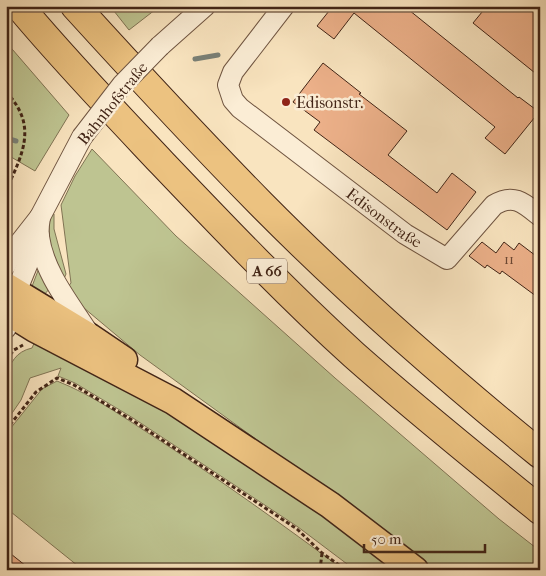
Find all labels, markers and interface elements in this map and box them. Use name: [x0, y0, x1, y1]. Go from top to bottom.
street label: Bahnhofstraße: [73, 58, 152, 148]
place label: Edisonstr.: [296, 93, 363, 112]
marker: Edisonstr.: [280, 96, 292, 108]
street label: Edisonstraße: [343, 184, 425, 252]
house number: 11: [504, 251, 514, 268]
road number: A 66: [247, 258, 287, 284]
scale bar: [364, 521, 485, 553]
text: 50 m: [371, 530, 402, 548]

